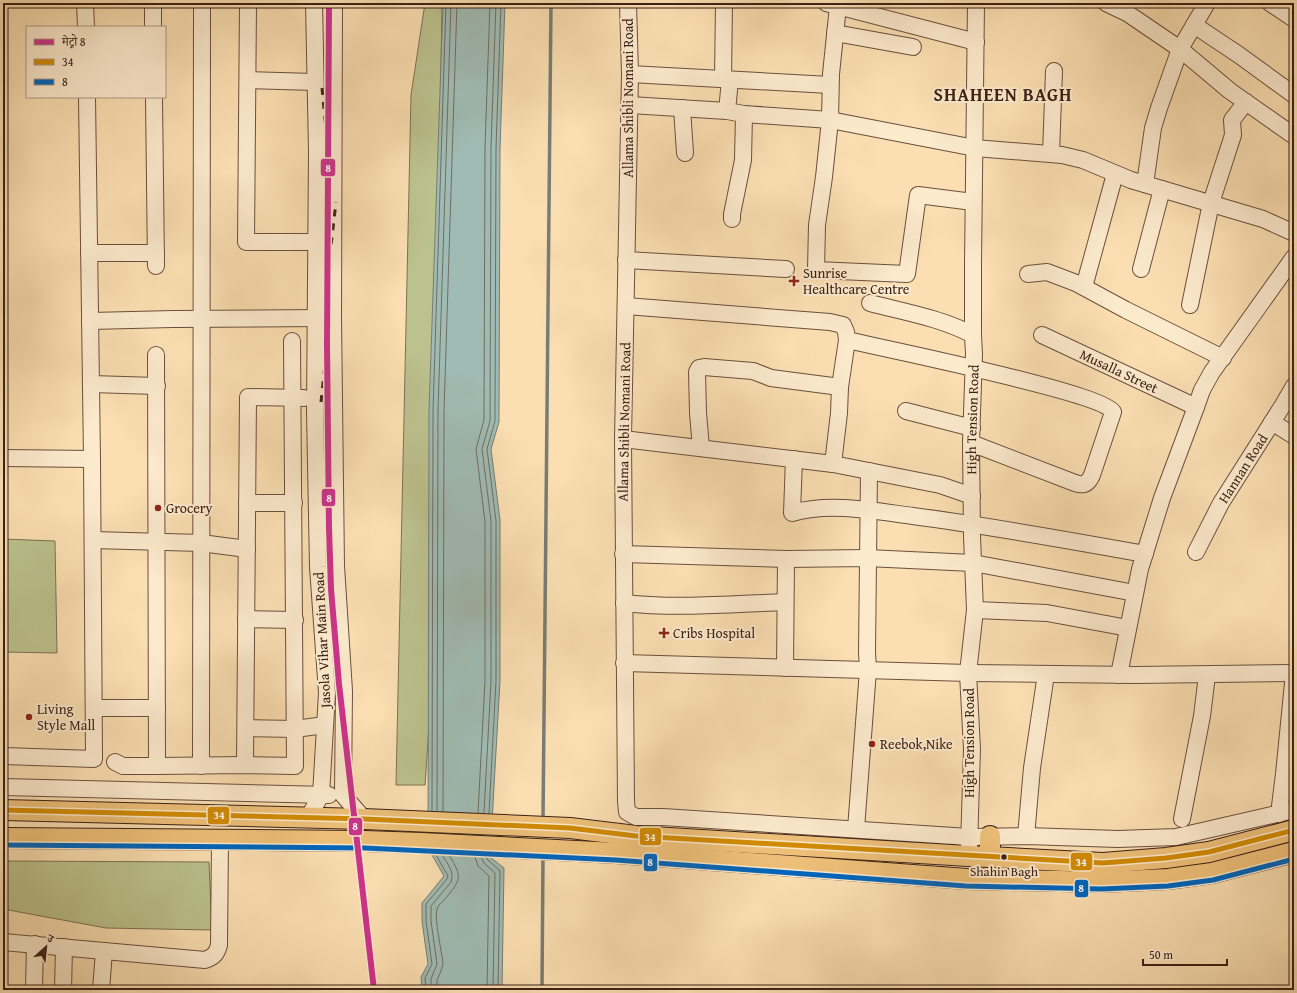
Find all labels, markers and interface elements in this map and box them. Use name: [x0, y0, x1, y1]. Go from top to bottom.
street label: Allama Shibli Nomani Road: [618, 18, 638, 178]
legend: [26, 26, 166, 98]
text: मेट्रो 8: [61, 33, 86, 50]
text: 34: [62, 53, 74, 70]
text: 8: [62, 73, 68, 90]
district label: SHAHEEN BAGH: [934, 81, 1072, 108]
line badge: 8: [320, 158, 336, 177]
text: 8: [325, 160, 331, 176]
place label: Sunrise Healthcare Centre: [803, 263, 910, 299]
marker: Sunrise Healthcare Centre: [788, 275, 800, 287]
street label: Allama Shibli Nomani Road: [613, 342, 635, 502]
street label: Musalla Street: [1077, 344, 1161, 398]
street label: High Tension Road: [961, 364, 984, 475]
street label: Hannan Road: [1213, 429, 1273, 507]
line badge: 8: [321, 488, 336, 507]
text: 8: [326, 490, 332, 506]
place label: Grocery: [166, 498, 212, 518]
marker: Grocery: [153, 503, 163, 513]
street label: Jasola Vihar Main Road: [308, 571, 336, 710]
place label: Cribs Hospital: [673, 623, 755, 643]
marker: Cribs Hospital: [658, 627, 670, 639]
street label: High Tension Road: [959, 688, 979, 798]
place label: Living Style Mall: [37, 699, 95, 735]
marker: Living Style Mall: [24, 712, 34, 722]
place label: Reebok,Nike: [880, 734, 953, 754]
marker: Reebok,Nike: [867, 739, 877, 749]
line badge: 34: [207, 806, 230, 825]
text: 34: [213, 807, 225, 823]
line badge: 8: [348, 817, 363, 836]
text: 8: [352, 818, 358, 834]
line badge: 34: [639, 827, 662, 846]
text: 34: [644, 829, 656, 845]
marker: Shahin Bagh: [999, 852, 1009, 862]
line badge: 34: [1070, 852, 1093, 871]
line badge: 8: [643, 853, 658, 872]
text: 8: [647, 854, 653, 870]
text: 34: [1075, 854, 1087, 870]
place label: Shahin Bagh: [970, 862, 1039, 881]
line badge: 8: [1074, 879, 1089, 898]
text: 8: [1078, 880, 1084, 896]
north arrow: [26, 927, 66, 967]
text: उ: [44, 929, 58, 947]
scale bar: [1143, 941, 1227, 967]
text: 50 m: [1149, 946, 1173, 963]

